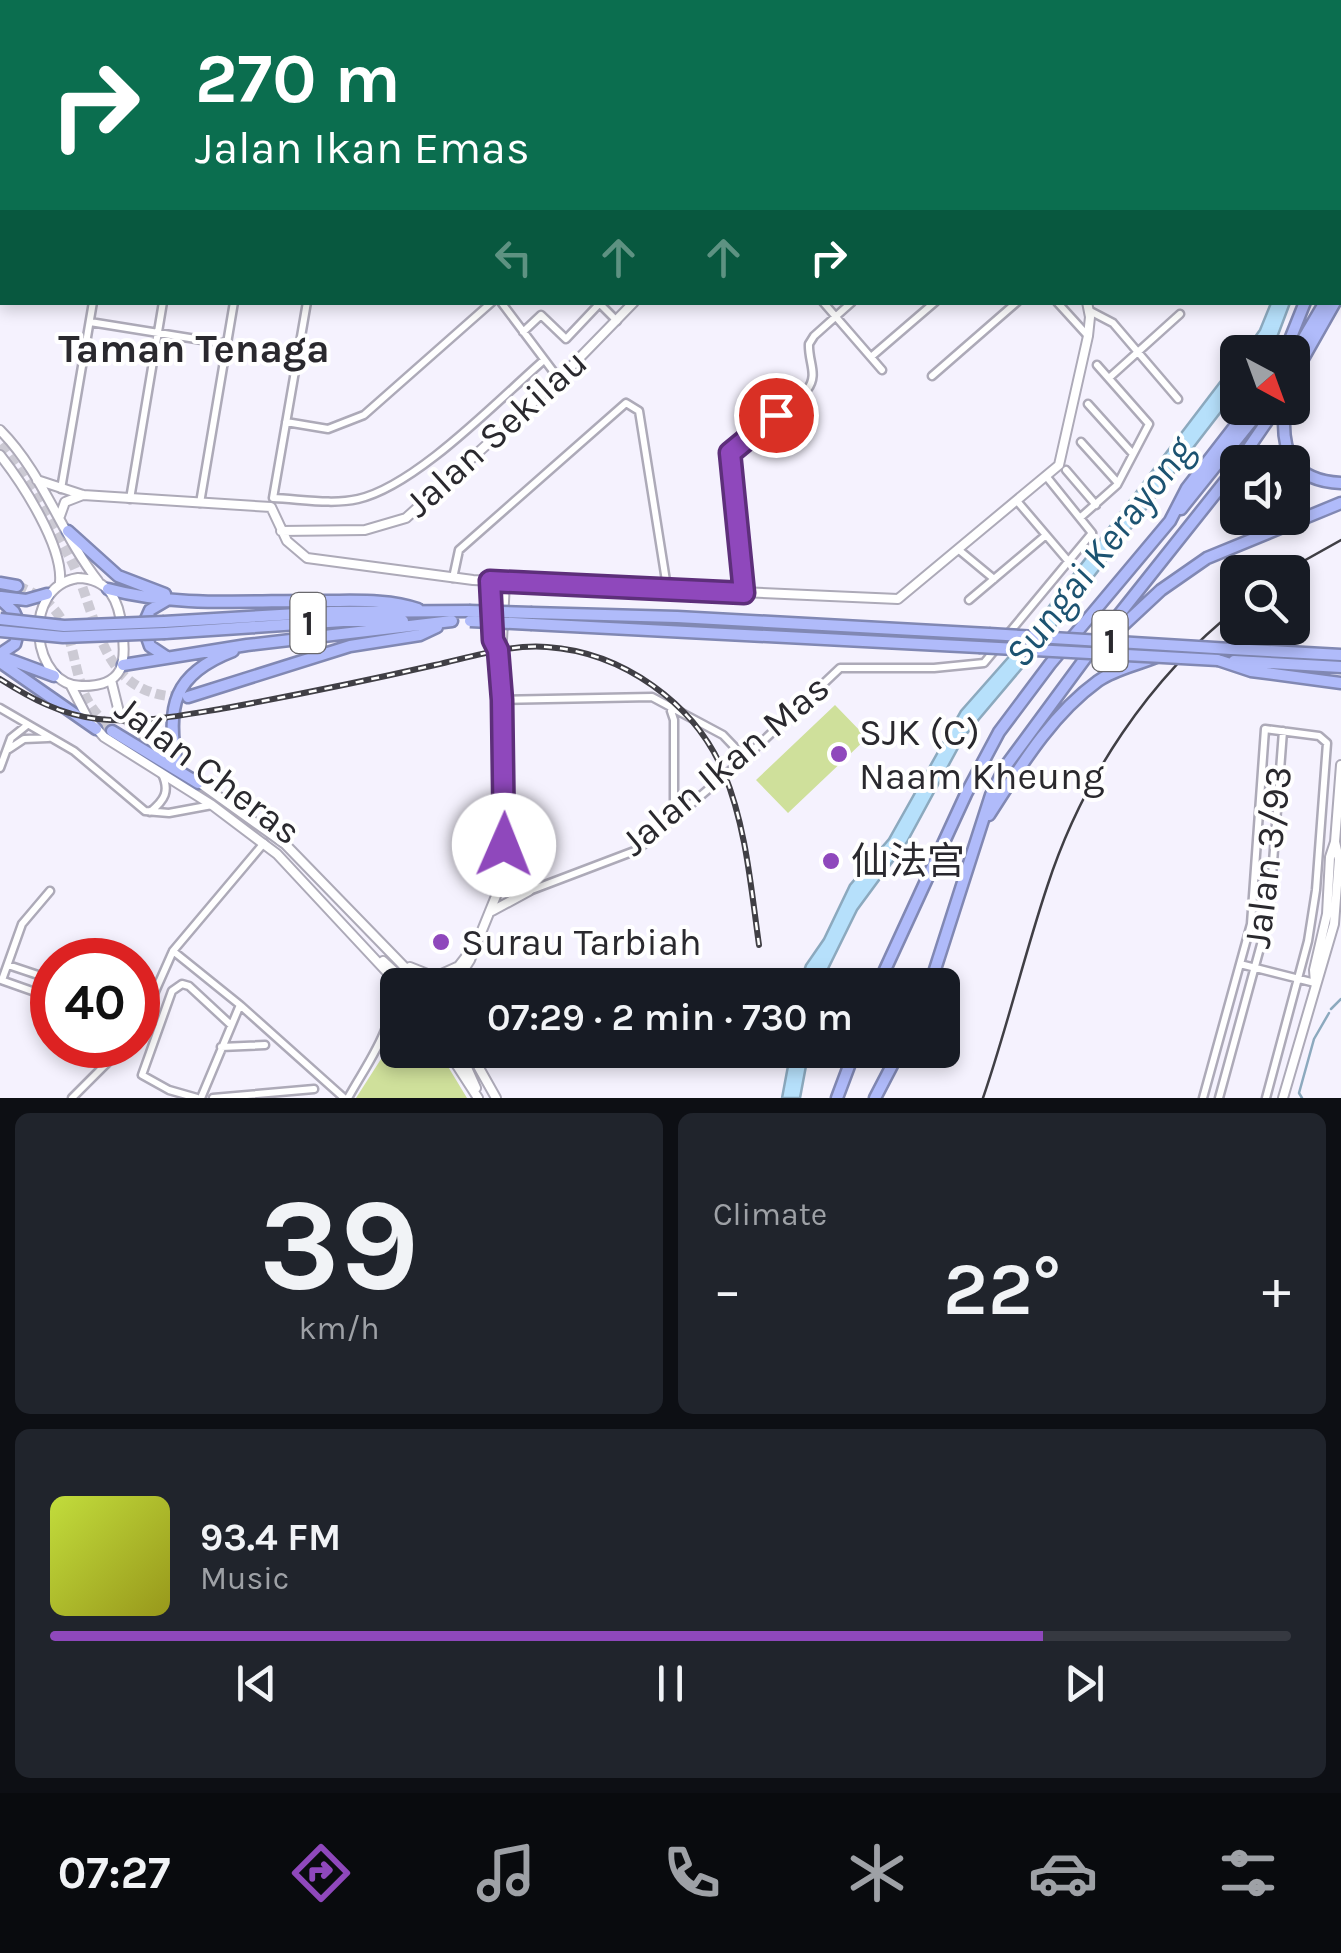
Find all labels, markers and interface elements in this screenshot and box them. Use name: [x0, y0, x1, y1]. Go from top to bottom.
text: 270 m: [195, 38, 401, 120]
icon: right: [30, 40, 160, 170]
text: Jalan Ikan Emas: [195, 122, 530, 174]
icon: left: [486, 230, 541, 285]
icon: ahead: [591, 230, 646, 285]
icon: ahead: [696, 230, 751, 285]
icon: right: [801, 230, 856, 285]
district label: Taman Tenaga: [58, 325, 330, 372]
north arrow: [1220, 335, 1310, 425]
map controls: [1220, 335, 1310, 645]
street label: Jalan Sekilau: [396, 339, 596, 527]
pin: [734, 373, 819, 458]
icon: arrive: [749, 388, 804, 443]
water label: Sungai Kerayong: [995, 426, 1204, 676]
button: sound: [1220, 445, 1310, 535]
button: search: [1220, 555, 1310, 645]
road number: 1: [290, 593, 326, 653]
road number: 1: [1092, 611, 1128, 671]
street label: Jalan Ikan Mas: [612, 665, 838, 865]
street label: Jalan Cheras: [107, 686, 309, 854]
place label: SJK (C) Naam Kheung: [859, 710, 1104, 799]
marker: SJK (C) Naam Kheung: [828, 743, 850, 765]
street label: Jalan 3/93: [1235, 763, 1301, 951]
position arrow: [452, 793, 556, 897]
place label: 仙法宫: [851, 839, 965, 884]
marker: 仙法宫: [820, 850, 842, 872]
place label: Surau Tarbiah: [461, 920, 702, 965]
marker: Surau Tarbiah: [430, 931, 452, 953]
speed limit sign: 40: [30, 938, 160, 1068]
text: 07:29 · 2 min · 730 m: [487, 995, 853, 1040]
text: 39: [259, 1169, 419, 1321]
text: Climate: [713, 1196, 827, 1233]
text: 22°: [943, 1245, 1061, 1333]
text: −: [713, 1258, 742, 1322]
text: +: [1262, 1258, 1291, 1322]
text: km/h: [298, 1310, 380, 1347]
text: 93.4 FM: [200, 1515, 341, 1560]
text: Music: [200, 1560, 289, 1597]
icon: previous: [229, 1656, 284, 1711]
icon: pause: [643, 1656, 698, 1711]
icon: next: [1057, 1656, 1112, 1711]
icon: directions: [286, 1838, 356, 1908]
icon: music: [471, 1838, 541, 1908]
icon: phone: [657, 1838, 727, 1908]
icon: climate: [842, 1838, 912, 1908]
icon: car: [1028, 1838, 1098, 1908]
icon: filters: [1213, 1838, 1283, 1908]
text: 07:27: [58, 1847, 170, 1899]

